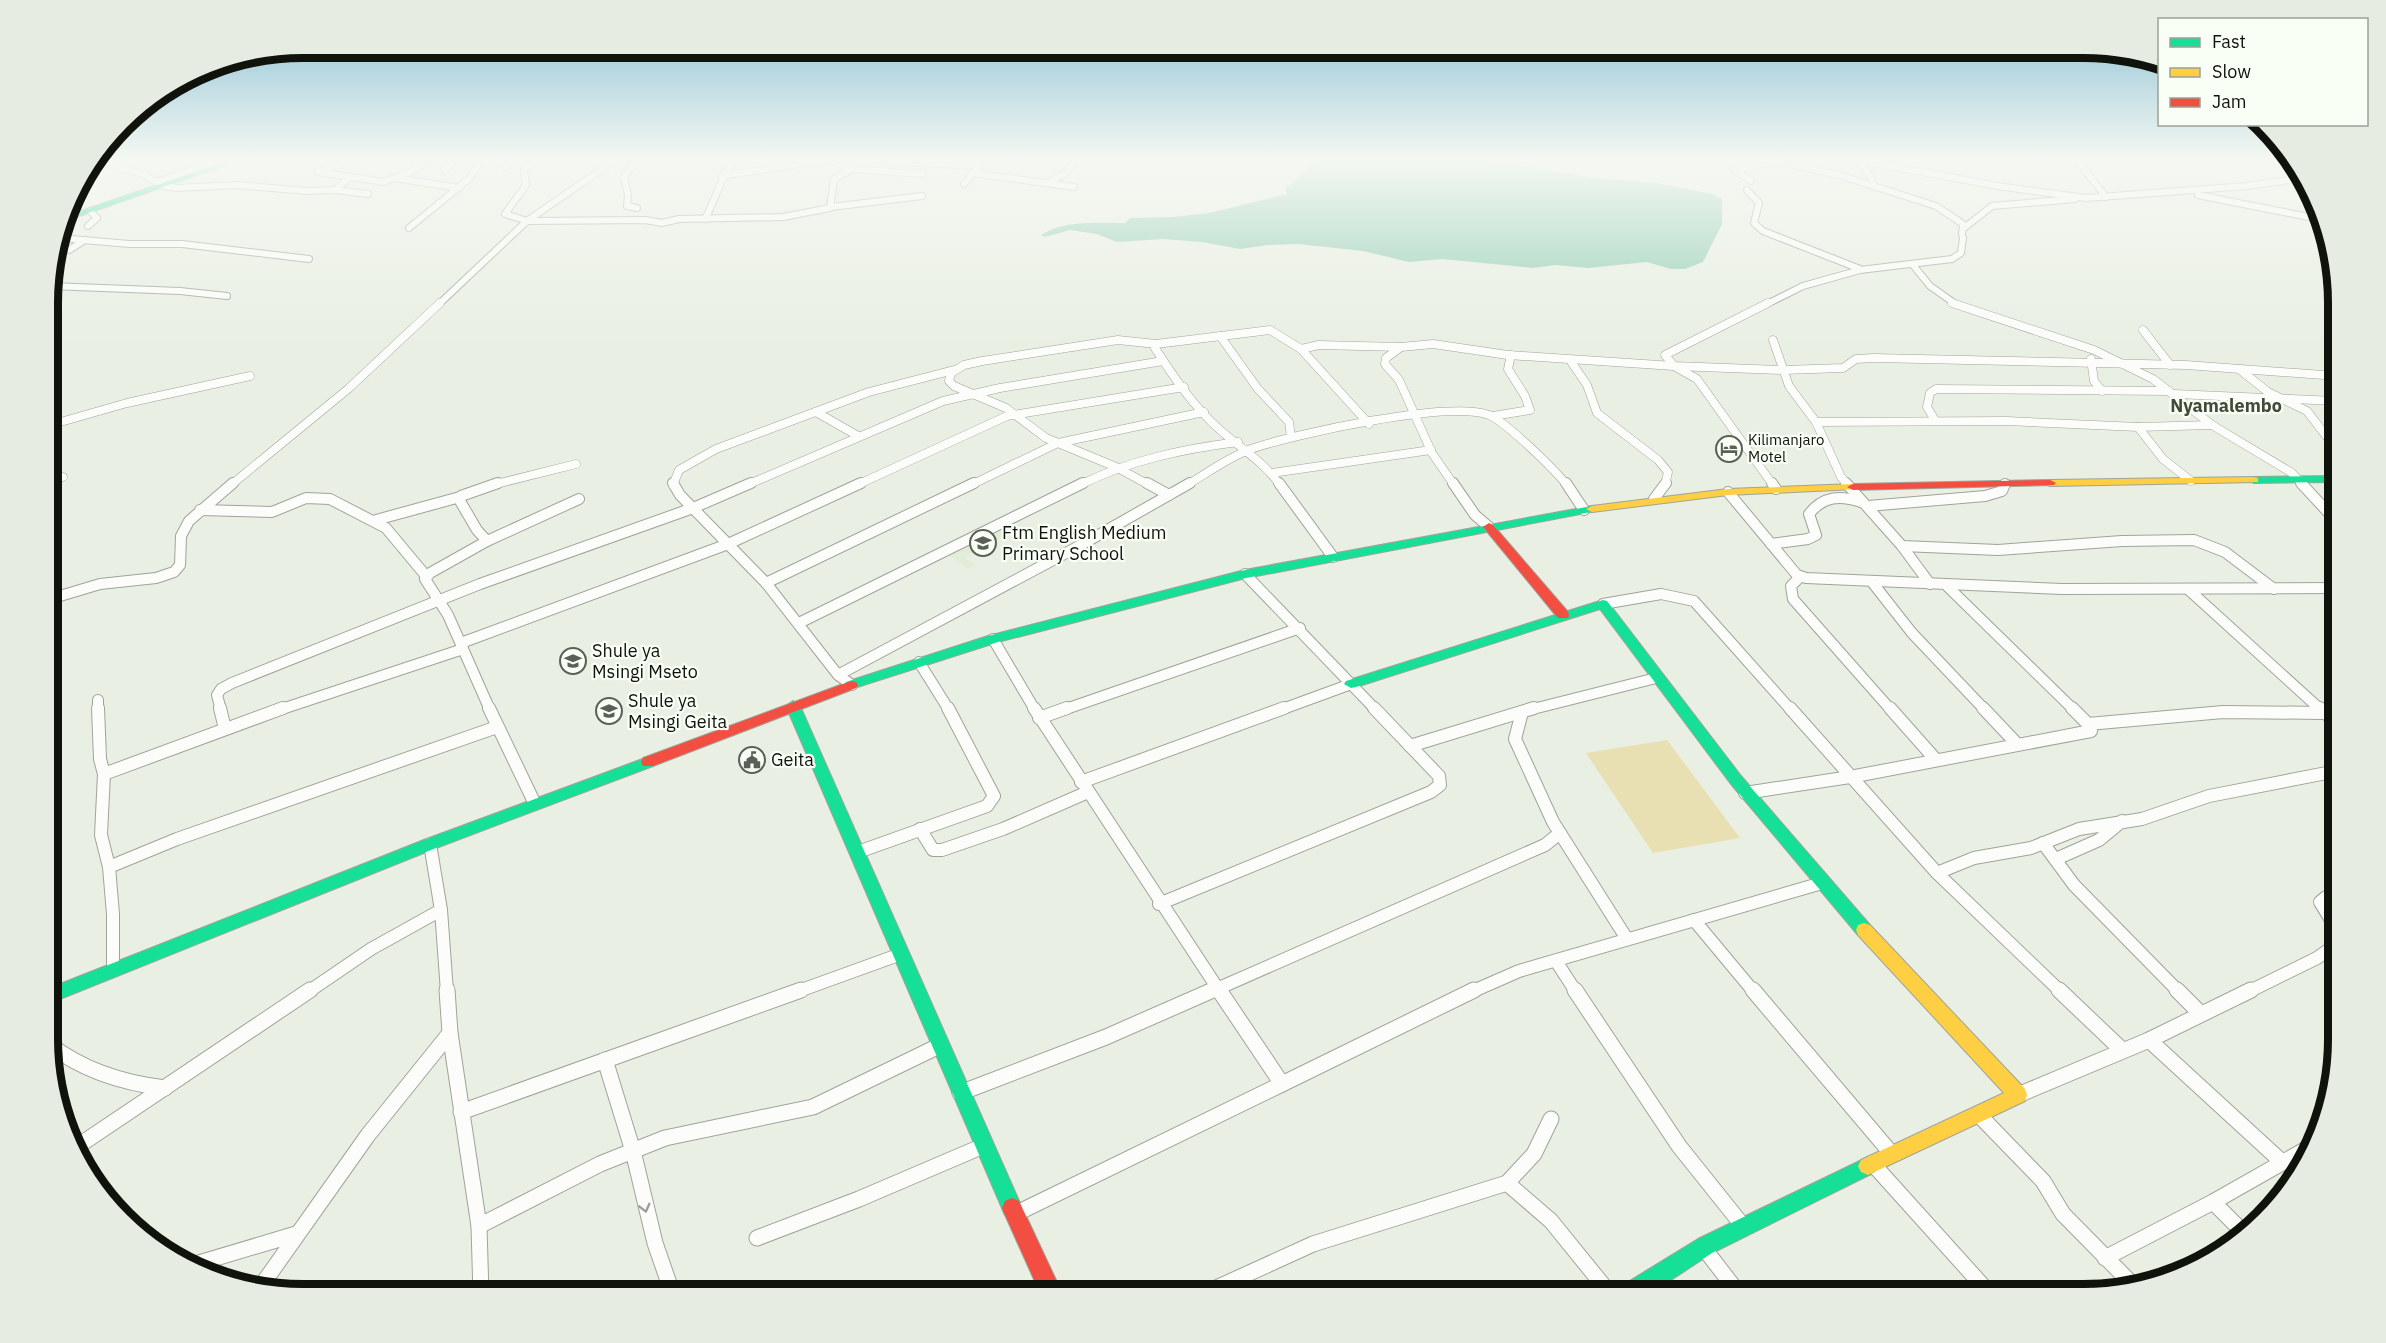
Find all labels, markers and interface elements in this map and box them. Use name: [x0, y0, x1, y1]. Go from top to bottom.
legend: [2158, 18, 2368, 126]
text: Fast: [2212, 30, 2246, 53]
text: Slow: [2212, 60, 2251, 83]
text: Jam: [2212, 90, 2247, 113]
district label: Nyamalembo: [2170, 394, 2282, 417]
place label: Kilimanjaro Motel: [1748, 430, 1824, 466]
hotel icon: Kilimanjaro Motel: [1714, 434, 1744, 464]
place label: Ftm English Medium Primary School: [1002, 521, 1166, 565]
school or university icon: Ftm English Medium Primary School: [968, 528, 998, 558]
place label: Shule ya Msingi Mseto: [592, 639, 698, 683]
school or university icon: Shule ya Msingi Mseto: [558, 646, 588, 676]
place label: Shule ya Msingi Geita: [628, 689, 728, 733]
school or university icon: Shule ya Msingi Geita: [594, 696, 624, 726]
public building icon: Geita: [737, 745, 767, 775]
place label: Geita: [771, 748, 814, 771]
one-way arrow: [638, 1203, 651, 1213]

